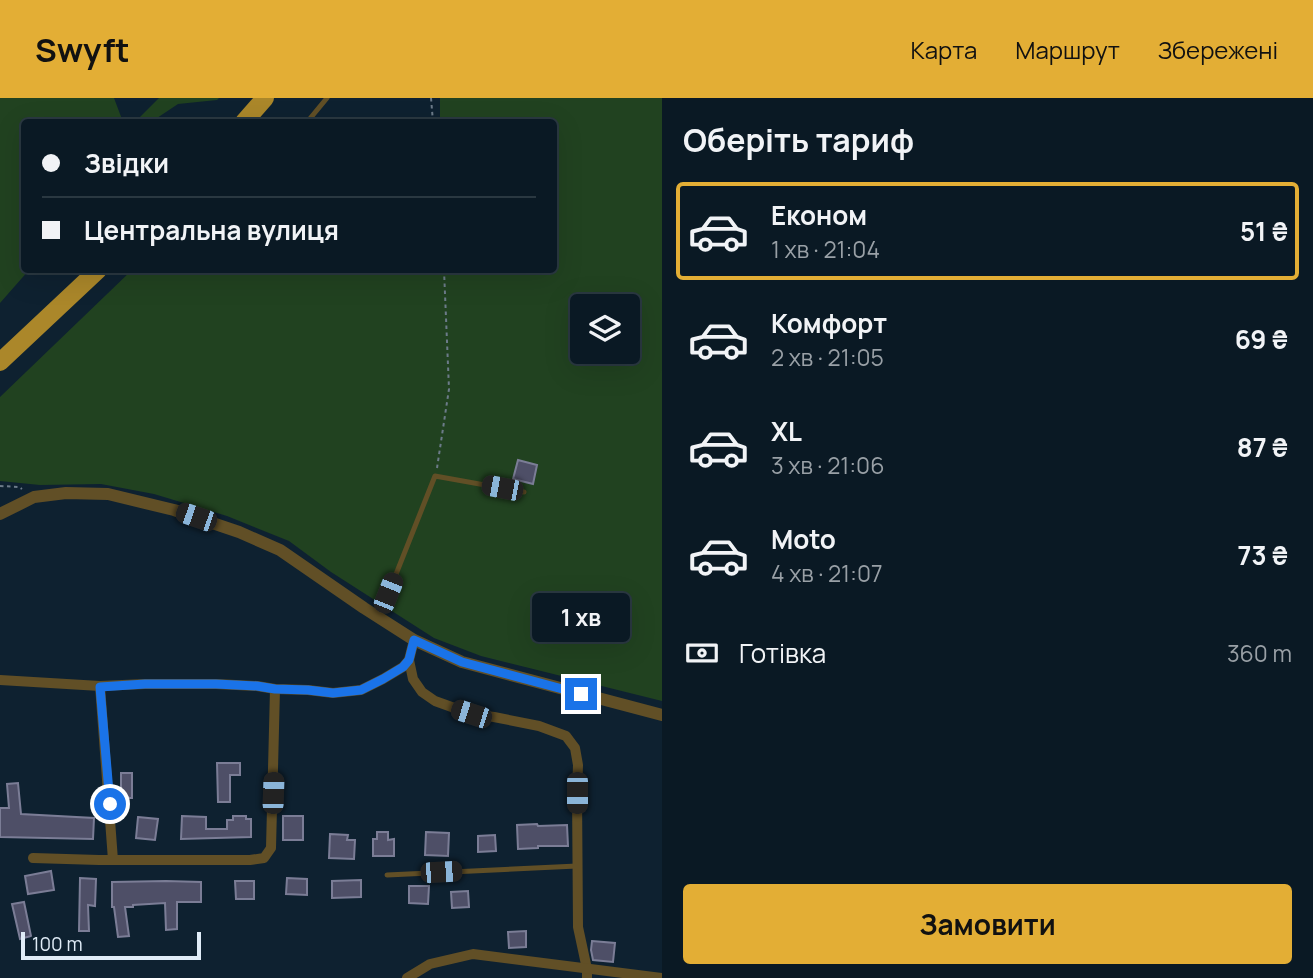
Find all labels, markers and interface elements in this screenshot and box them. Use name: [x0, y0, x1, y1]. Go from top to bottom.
text: Swyft: [35, 27, 130, 72]
text: Карта: [911, 33, 977, 66]
text: Маршрут: [1015, 33, 1120, 66]
text: Збережені: [1158, 33, 1278, 66]
text: Оберіть тариф: [683, 118, 914, 162]
text: Звідки: [84, 145, 169, 181]
text: Економ: [771, 197, 867, 233]
icon: car: [687, 200, 750, 263]
text: Центральна вулиця: [84, 212, 339, 248]
text: 51 ₴: [1240, 213, 1288, 249]
text: 1 хв · 21:04: [771, 233, 880, 265]
map controls: [570, 294, 640, 364]
button: layers: [570, 294, 640, 364]
text: Комфорт: [771, 305, 887, 341]
icon: car: [687, 308, 750, 371]
text: 69 ₴: [1235, 321, 1288, 357]
text: 2 хв · 21:05: [771, 341, 884, 373]
text: XL: [771, 413, 802, 449]
icon: car: [687, 416, 750, 479]
text: 87 ₴: [1237, 429, 1288, 465]
text: 3 хв · 21:06: [771, 449, 884, 481]
car: [480, 474, 525, 502]
car: [173, 500, 220, 534]
text: Moto: [771, 521, 836, 557]
icon: car: [687, 524, 750, 587]
text: 73 ₴: [1238, 537, 1288, 573]
text: 4 хв · 21:07: [771, 557, 883, 589]
car: [371, 570, 406, 616]
callout: 1 хв: [532, 592, 630, 642]
text: 1 хв: [561, 601, 601, 633]
icon: cash: [683, 634, 721, 672]
text: Готівка: [739, 635, 826, 671]
text: 360 m: [1227, 637, 1292, 669]
route end: [565, 678, 597, 710]
car: [448, 698, 495, 730]
car: [262, 772, 285, 814]
car: [567, 772, 588, 814]
route start: [94, 788, 126, 820]
car: [420, 860, 463, 884]
button: Замовити: [683, 884, 1292, 964]
scale bar: [21, 929, 201, 961]
text: 100 m: [32, 931, 83, 957]

